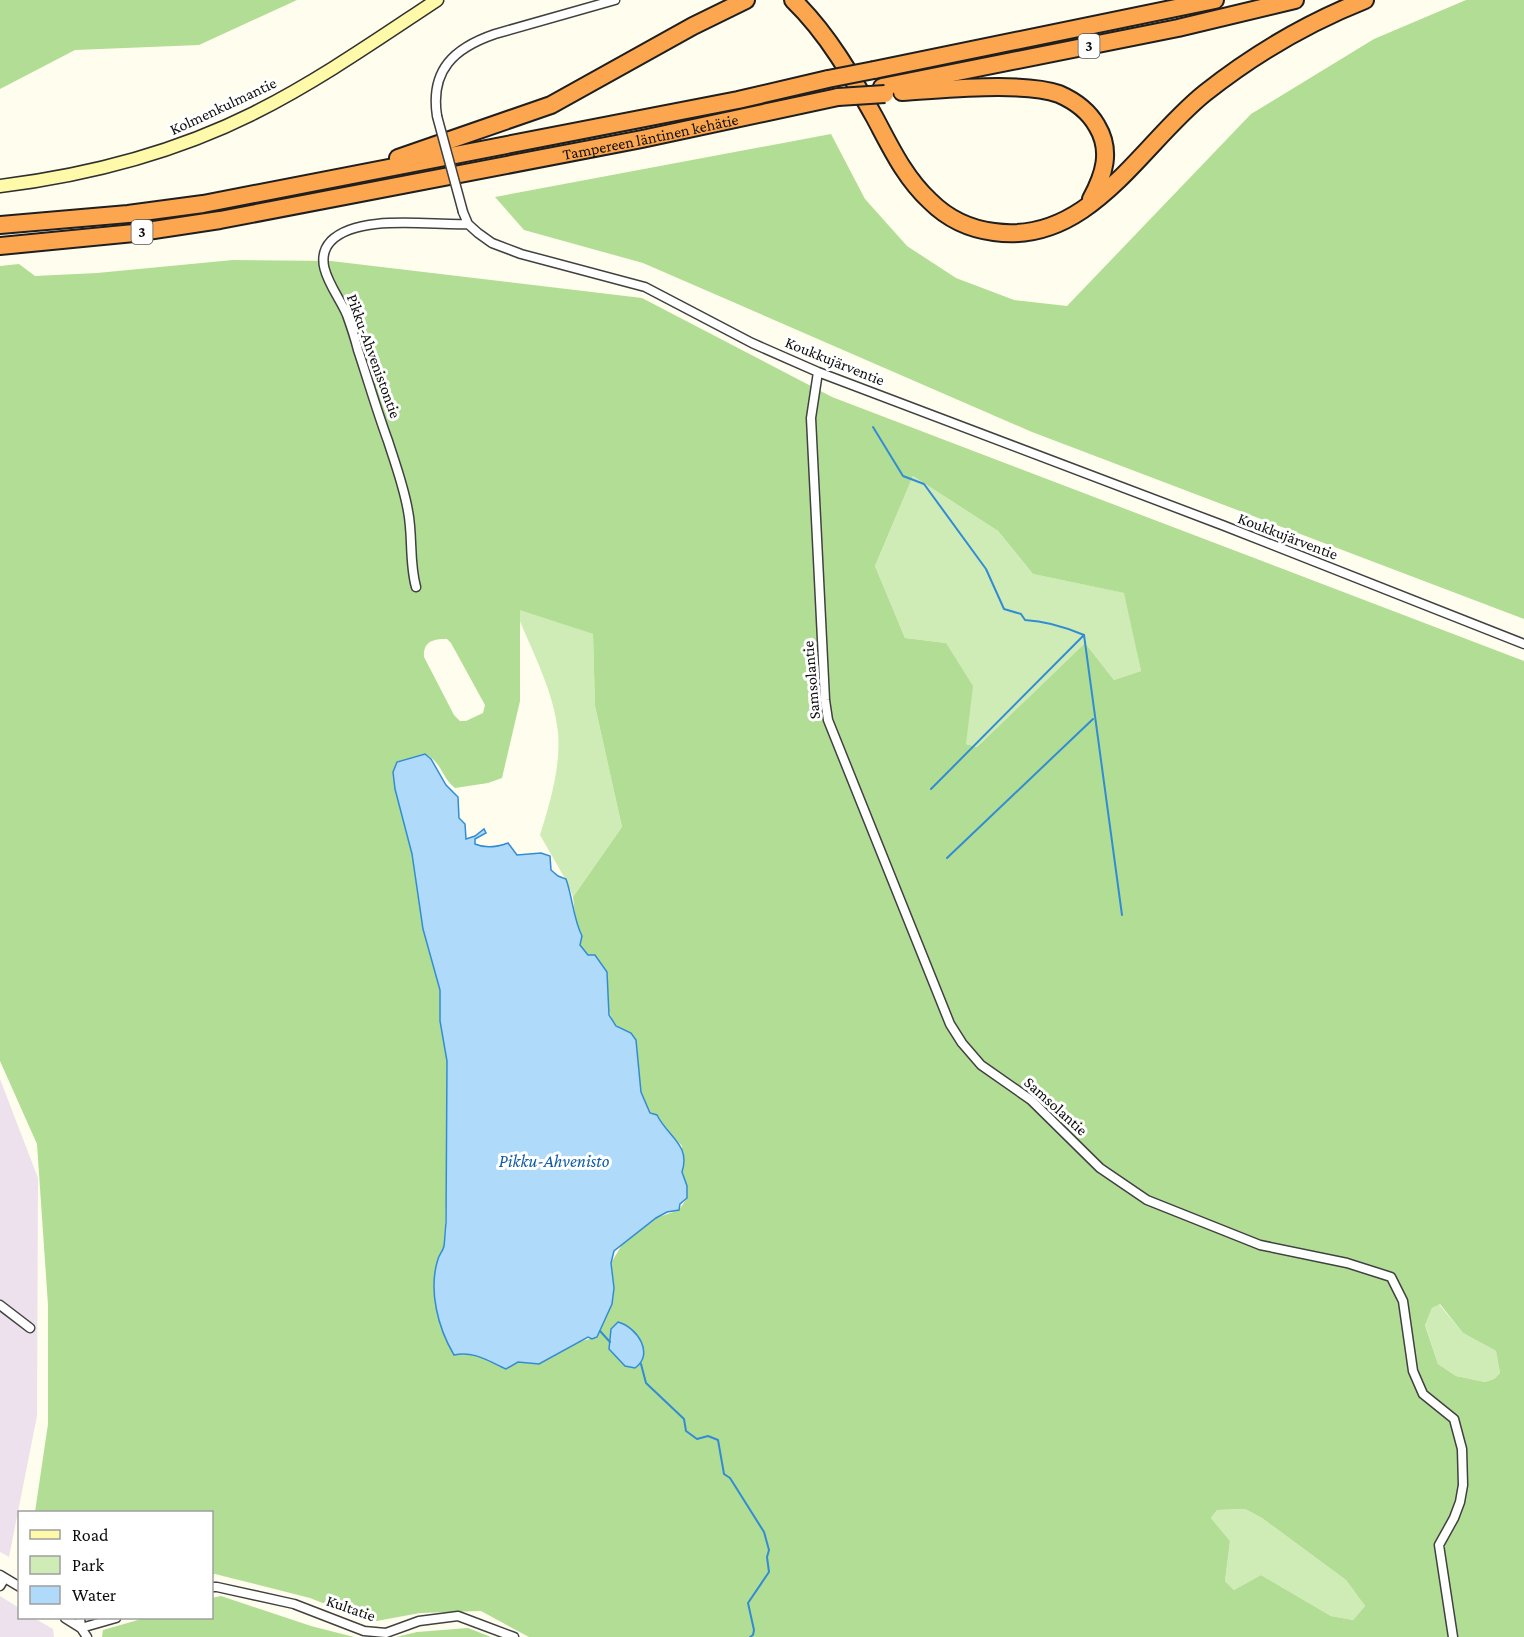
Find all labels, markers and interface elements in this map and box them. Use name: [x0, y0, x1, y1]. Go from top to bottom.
road number: 3: [1078, 34, 1100, 58]
street label: Kolmenkulmantie: [167, 74, 279, 138]
street label: Tampereen läntinen kehätie: [561, 110, 740, 163]
road number: 3: [132, 220, 152, 244]
street label: Pikku-Ahvenistontie: [344, 292, 404, 420]
street label: Koukkujärventie: [783, 333, 887, 390]
street label: Koukkujärventie: [1235, 509, 1340, 564]
street label: Samsolantie: [799, 640, 823, 720]
street label: Samsolantie: [1021, 1073, 1091, 1139]
water label: Pikku-Ahvenisto: [499, 1151, 610, 1171]
legend: [18, 1511, 213, 1619]
text: Road: [72, 1525, 109, 1545]
text: Park: [72, 1555, 104, 1575]
text: Water: [72, 1585, 117, 1605]
street label: Kultatie: [324, 1592, 378, 1624]

